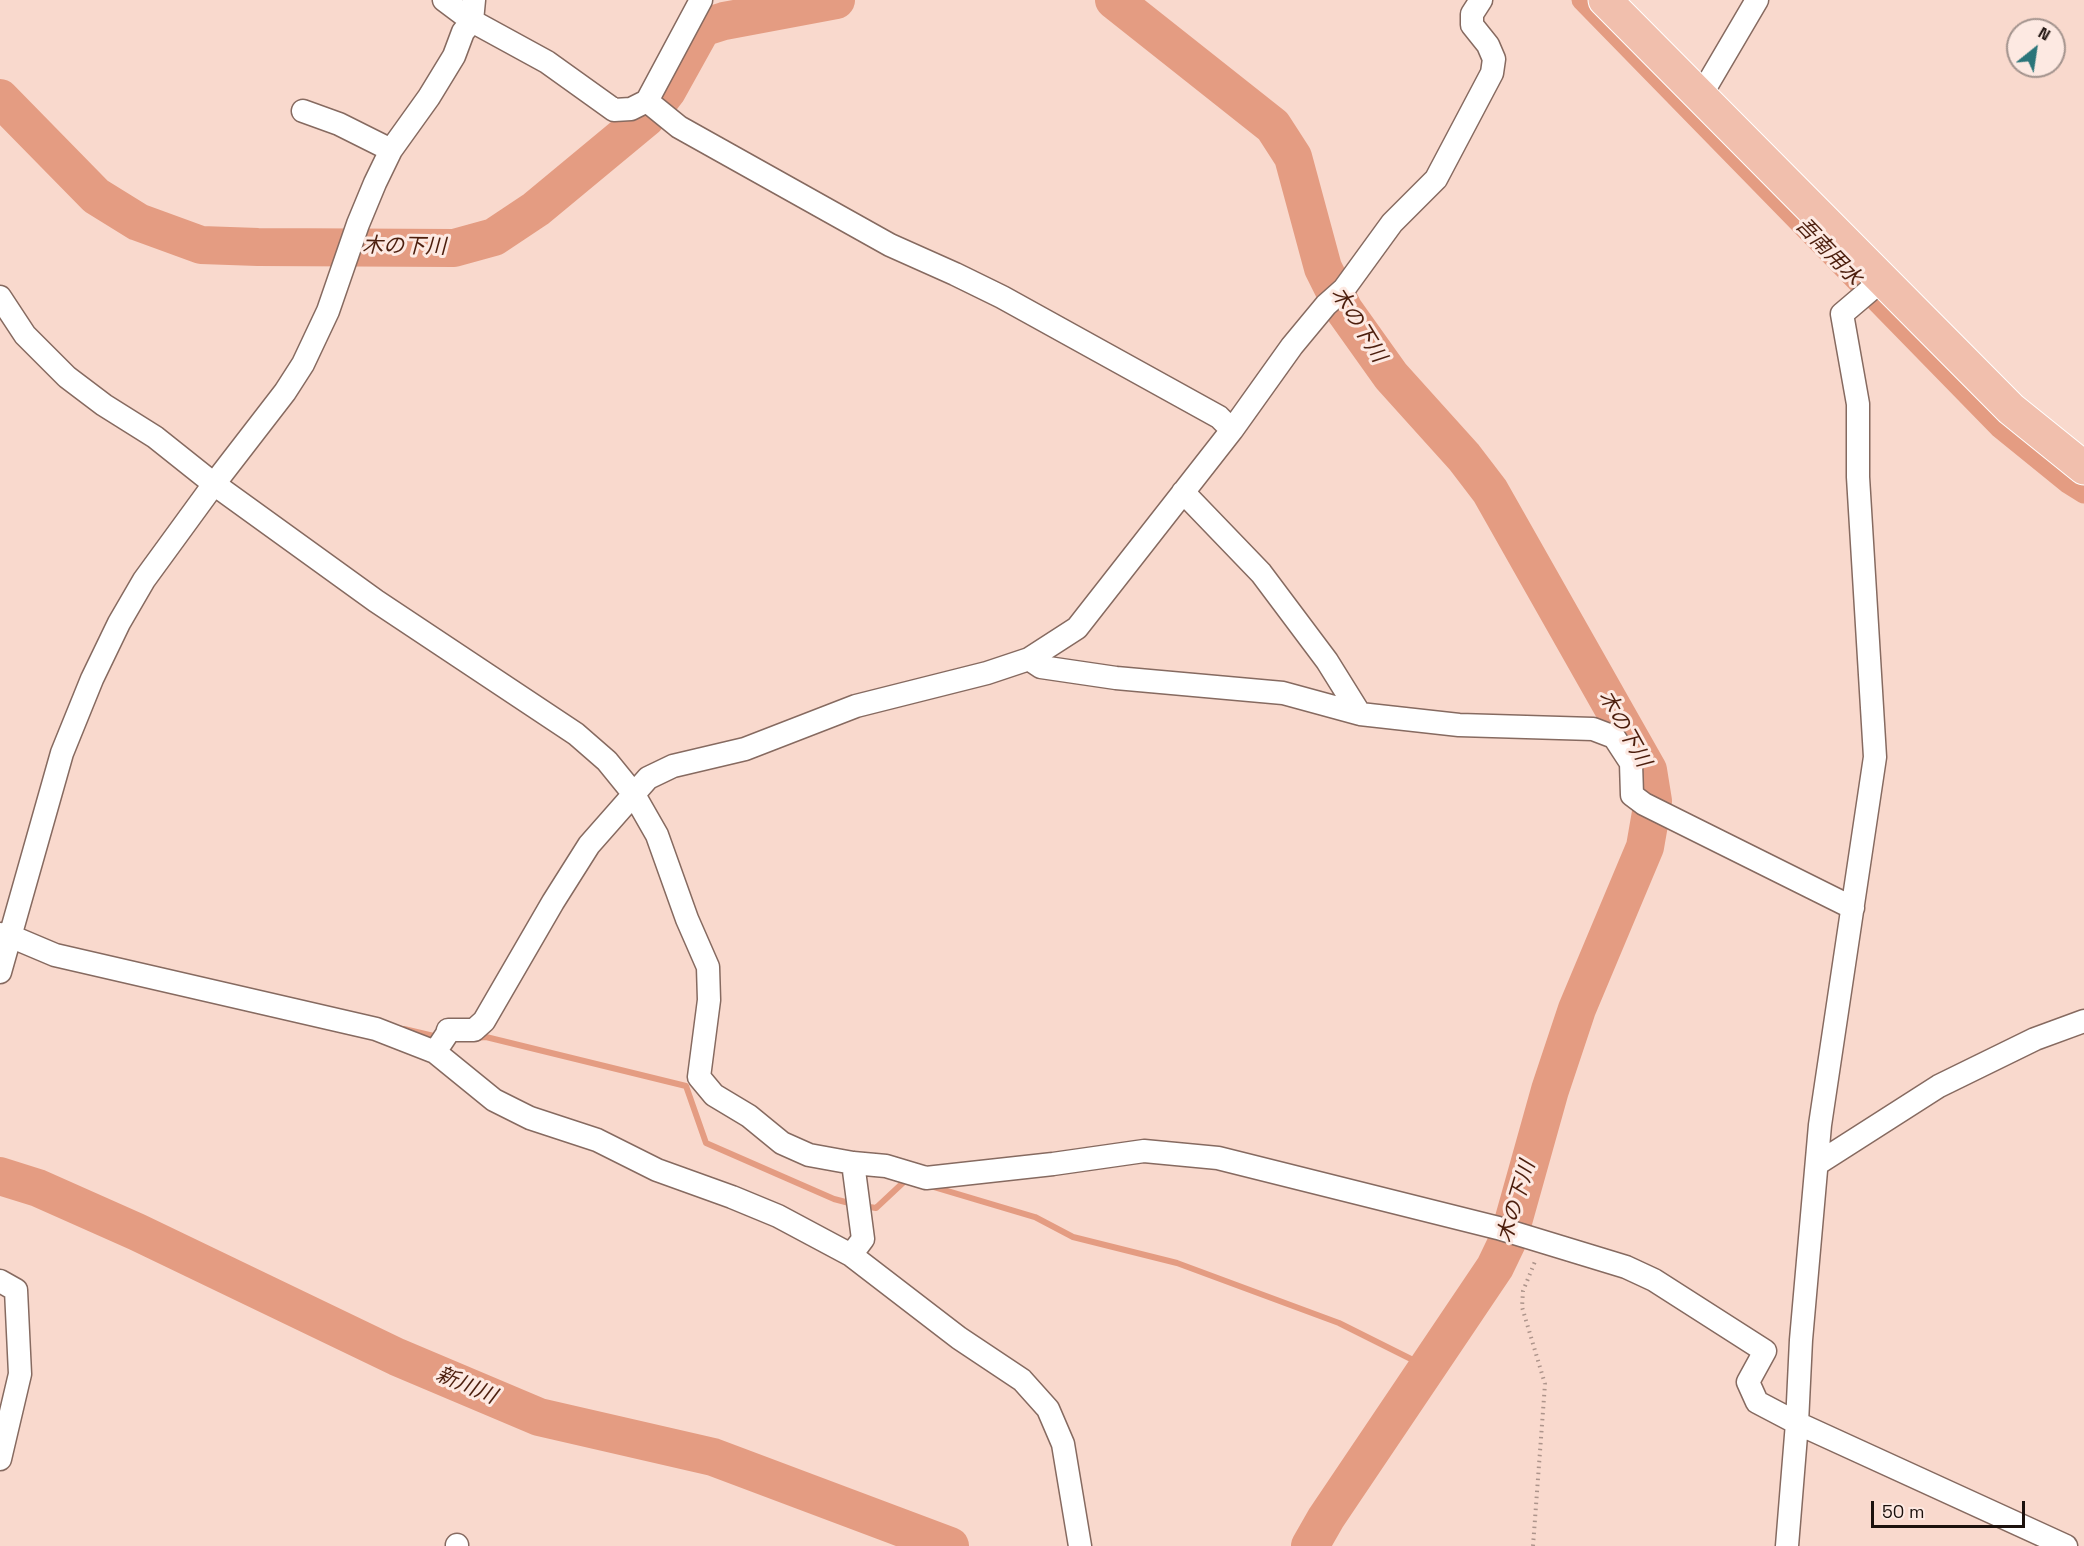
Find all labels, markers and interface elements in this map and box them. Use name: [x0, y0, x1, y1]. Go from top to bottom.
north arrow: [2006, 18, 2066, 78]
text: N: [2034, 22, 2054, 45]
water label: 吾南用水: [1790, 213, 1866, 291]
water label: 木の下川: [362, 234, 446, 260]
water label: 木の下川: [1325, 283, 1391, 367]
water label: 木の下川: [1593, 686, 1655, 772]
water label: 木の下川: [1493, 1158, 1541, 1246]
water label: 新川川: [432, 1362, 500, 1410]
scale bar: [1874, 1489, 2028, 1527]
text: 50 m: [1882, 1500, 1924, 1523]

